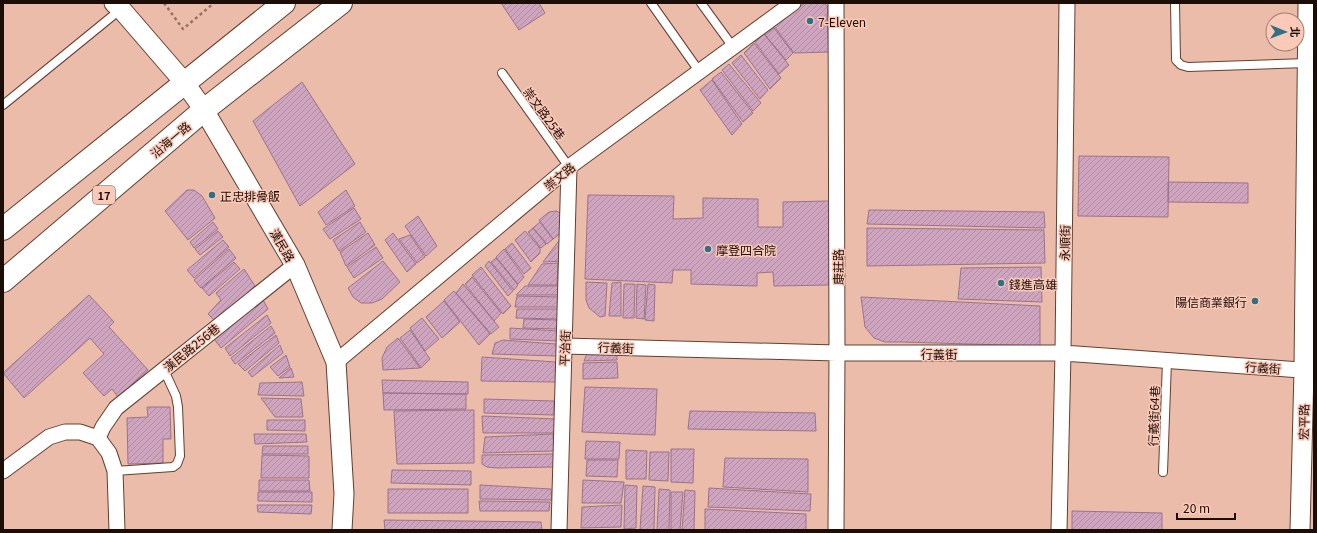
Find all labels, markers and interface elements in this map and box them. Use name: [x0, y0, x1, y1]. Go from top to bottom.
north arrow: [1265, 12, 1305, 52]
place label: 7-Eleven: [818, 13, 866, 30]
marker: 7-Eleven: [805, 16, 815, 26]
text: 北: [1288, 27, 1304, 38]
street label: 崇文路25巷: [520, 83, 570, 143]
street label: 沿海一路: [146, 117, 194, 161]
street label: 崇文路: [540, 158, 578, 194]
road number: 17: [93, 186, 115, 204]
place label: 正忠排骨飯: [220, 187, 280, 204]
marker: 正忠排骨飯: [207, 190, 217, 200]
street label: 漢民路: [267, 225, 299, 265]
street label: 永順街: [1055, 225, 1073, 261]
place label: 摩登四合院: [716, 241, 776, 258]
marker: 摩登四合院: [703, 244, 713, 254]
street label: 康莊路: [829, 249, 846, 285]
place label: 錢進高雄: [1009, 275, 1057, 292]
marker: 錢進高雄: [996, 278, 1006, 288]
place label: 陽信商業銀行: [1175, 293, 1247, 310]
marker: 陽信商業銀行: [1250, 296, 1260, 306]
street label: 漢民路256巷: [159, 319, 223, 375]
street label: 平治街: [555, 330, 573, 366]
street label: 行義街: [598, 338, 634, 356]
street label: 行義街: [921, 345, 957, 362]
street label: 行義街: [1244, 357, 1282, 377]
street label: 行義街64巷: [1143, 385, 1163, 447]
street label: 宏平路: [1294, 404, 1312, 440]
scale bar: [1177, 495, 1235, 521]
text: 20 m: [1183, 499, 1210, 516]

